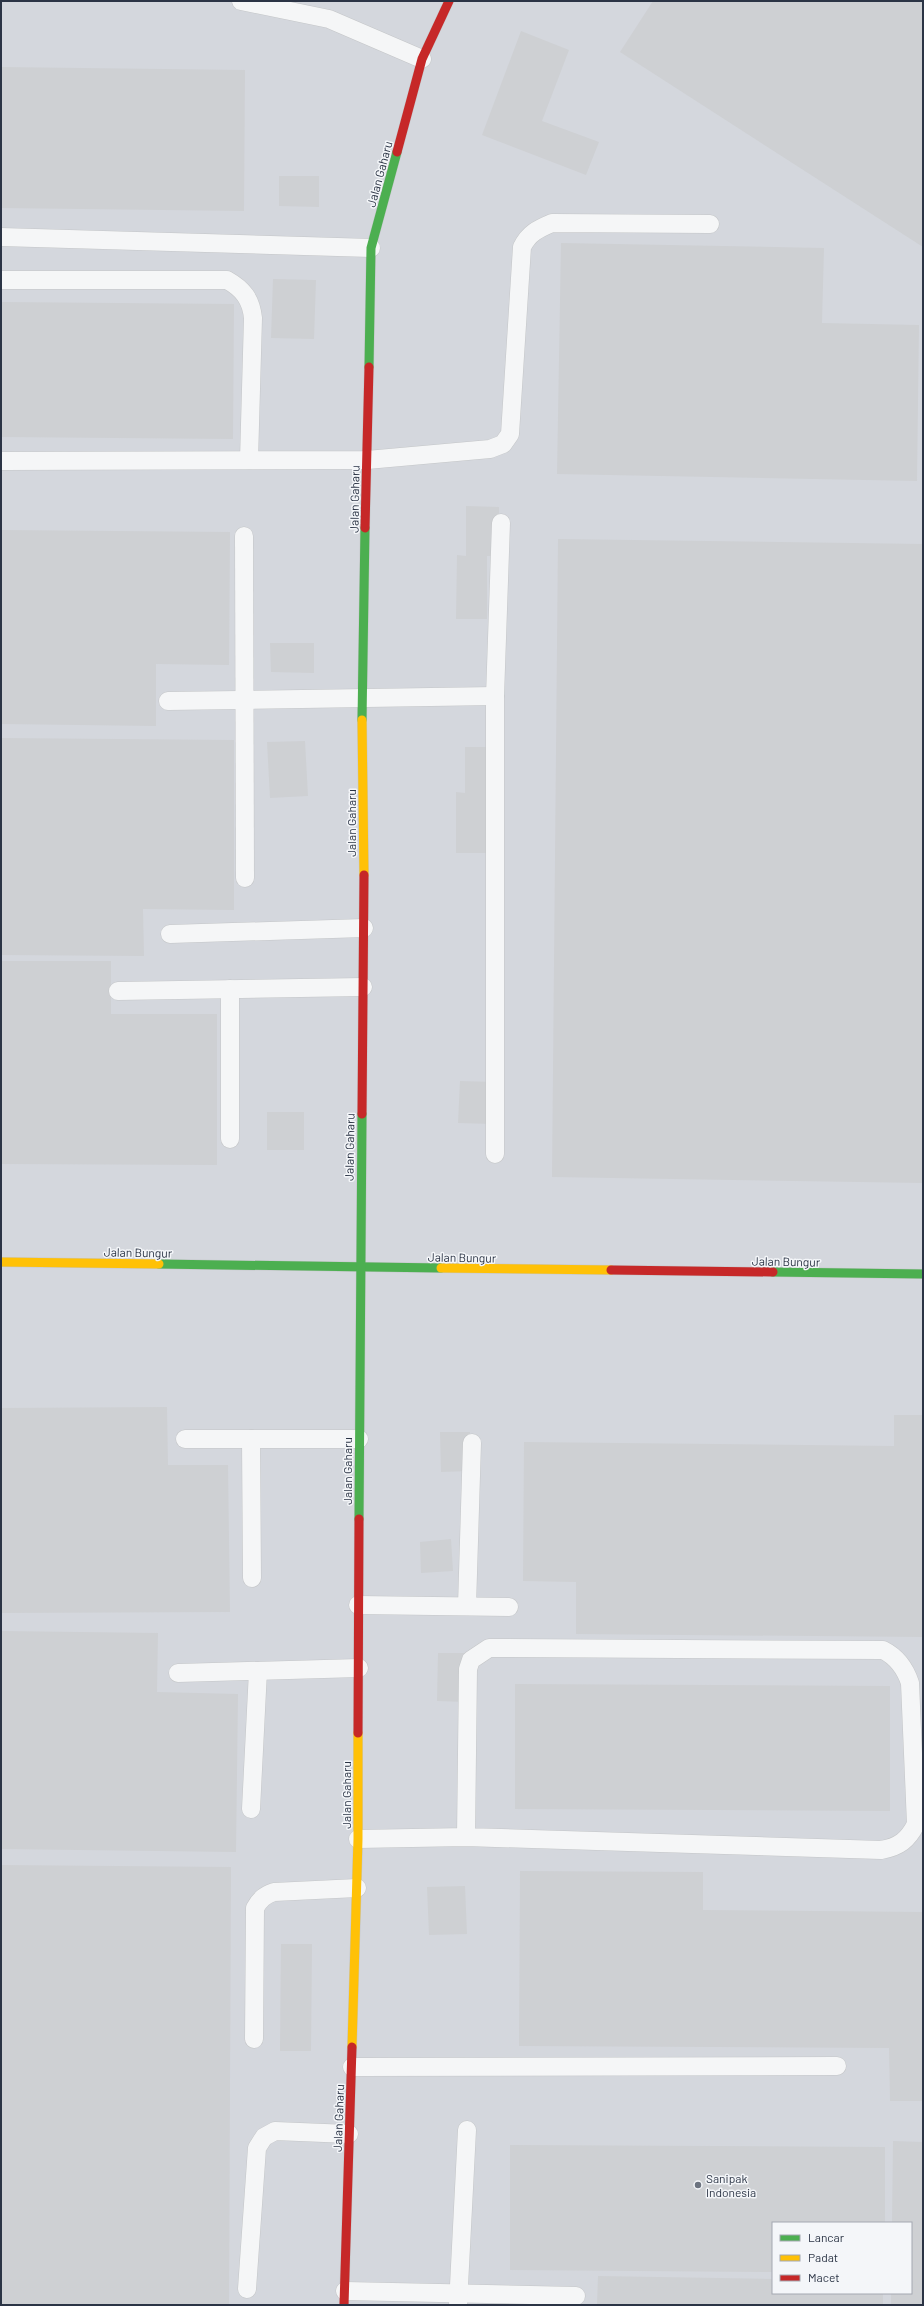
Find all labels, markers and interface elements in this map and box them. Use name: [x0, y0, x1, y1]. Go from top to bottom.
street label: Jalan Gaharu: [363, 140, 395, 208]
street label: Jalan Gaharu: [346, 465, 362, 533]
street label: Jalan Gaharu: [344, 789, 358, 857]
street label: Jalan Gaharu: [341, 1113, 357, 1181]
street label: Jalan Bungur: [104, 1244, 173, 1260]
street label: Jalan Bungur: [428, 1249, 497, 1265]
street label: Jalan Bungur: [752, 1253, 821, 1269]
street label: Jalan Gaharu: [340, 1437, 354, 1505]
street label: Jalan Gaharu: [339, 1761, 353, 1829]
street label: Jalan Gaharu: [330, 2084, 346, 2152]
place label: Sanipak Indonesia: [706, 2171, 756, 2199]
marker: Sanipak Indonesia: [693, 2180, 703, 2190]
legend: [772, 2222, 912, 2294]
text: Lancar: [808, 2230, 845, 2244]
text: Padat: [808, 2250, 838, 2264]
text: Macet: [808, 2270, 840, 2284]

